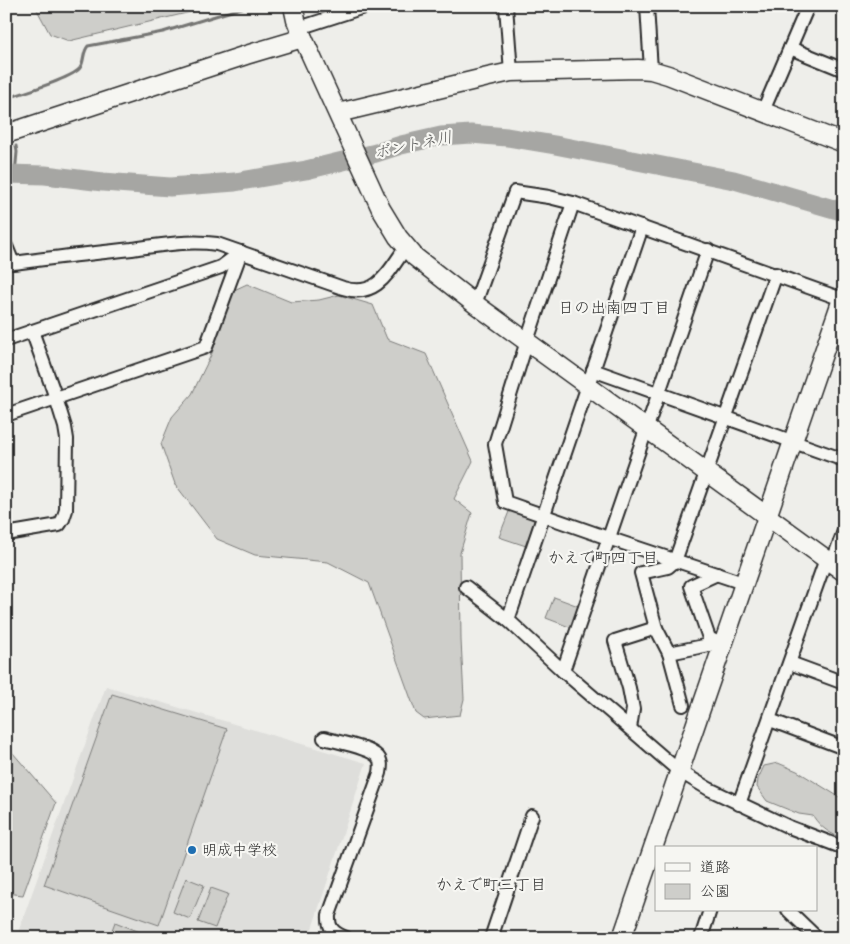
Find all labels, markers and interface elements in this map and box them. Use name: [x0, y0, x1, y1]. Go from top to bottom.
water label: ポントネ川: [372, 128, 454, 162]
district label: 日の出南四丁目: [558, 299, 670, 317]
district label: かえで町四丁目: [548, 549, 658, 567]
place label: 明成中学校: [202, 841, 277, 859]
marker: 明成中学校: [186, 844, 198, 856]
legend: [655, 846, 818, 912]
text: 道路: [700, 858, 730, 876]
district label: かえで町三丁目: [436, 876, 546, 894]
text: 公園: [700, 882, 730, 900]

